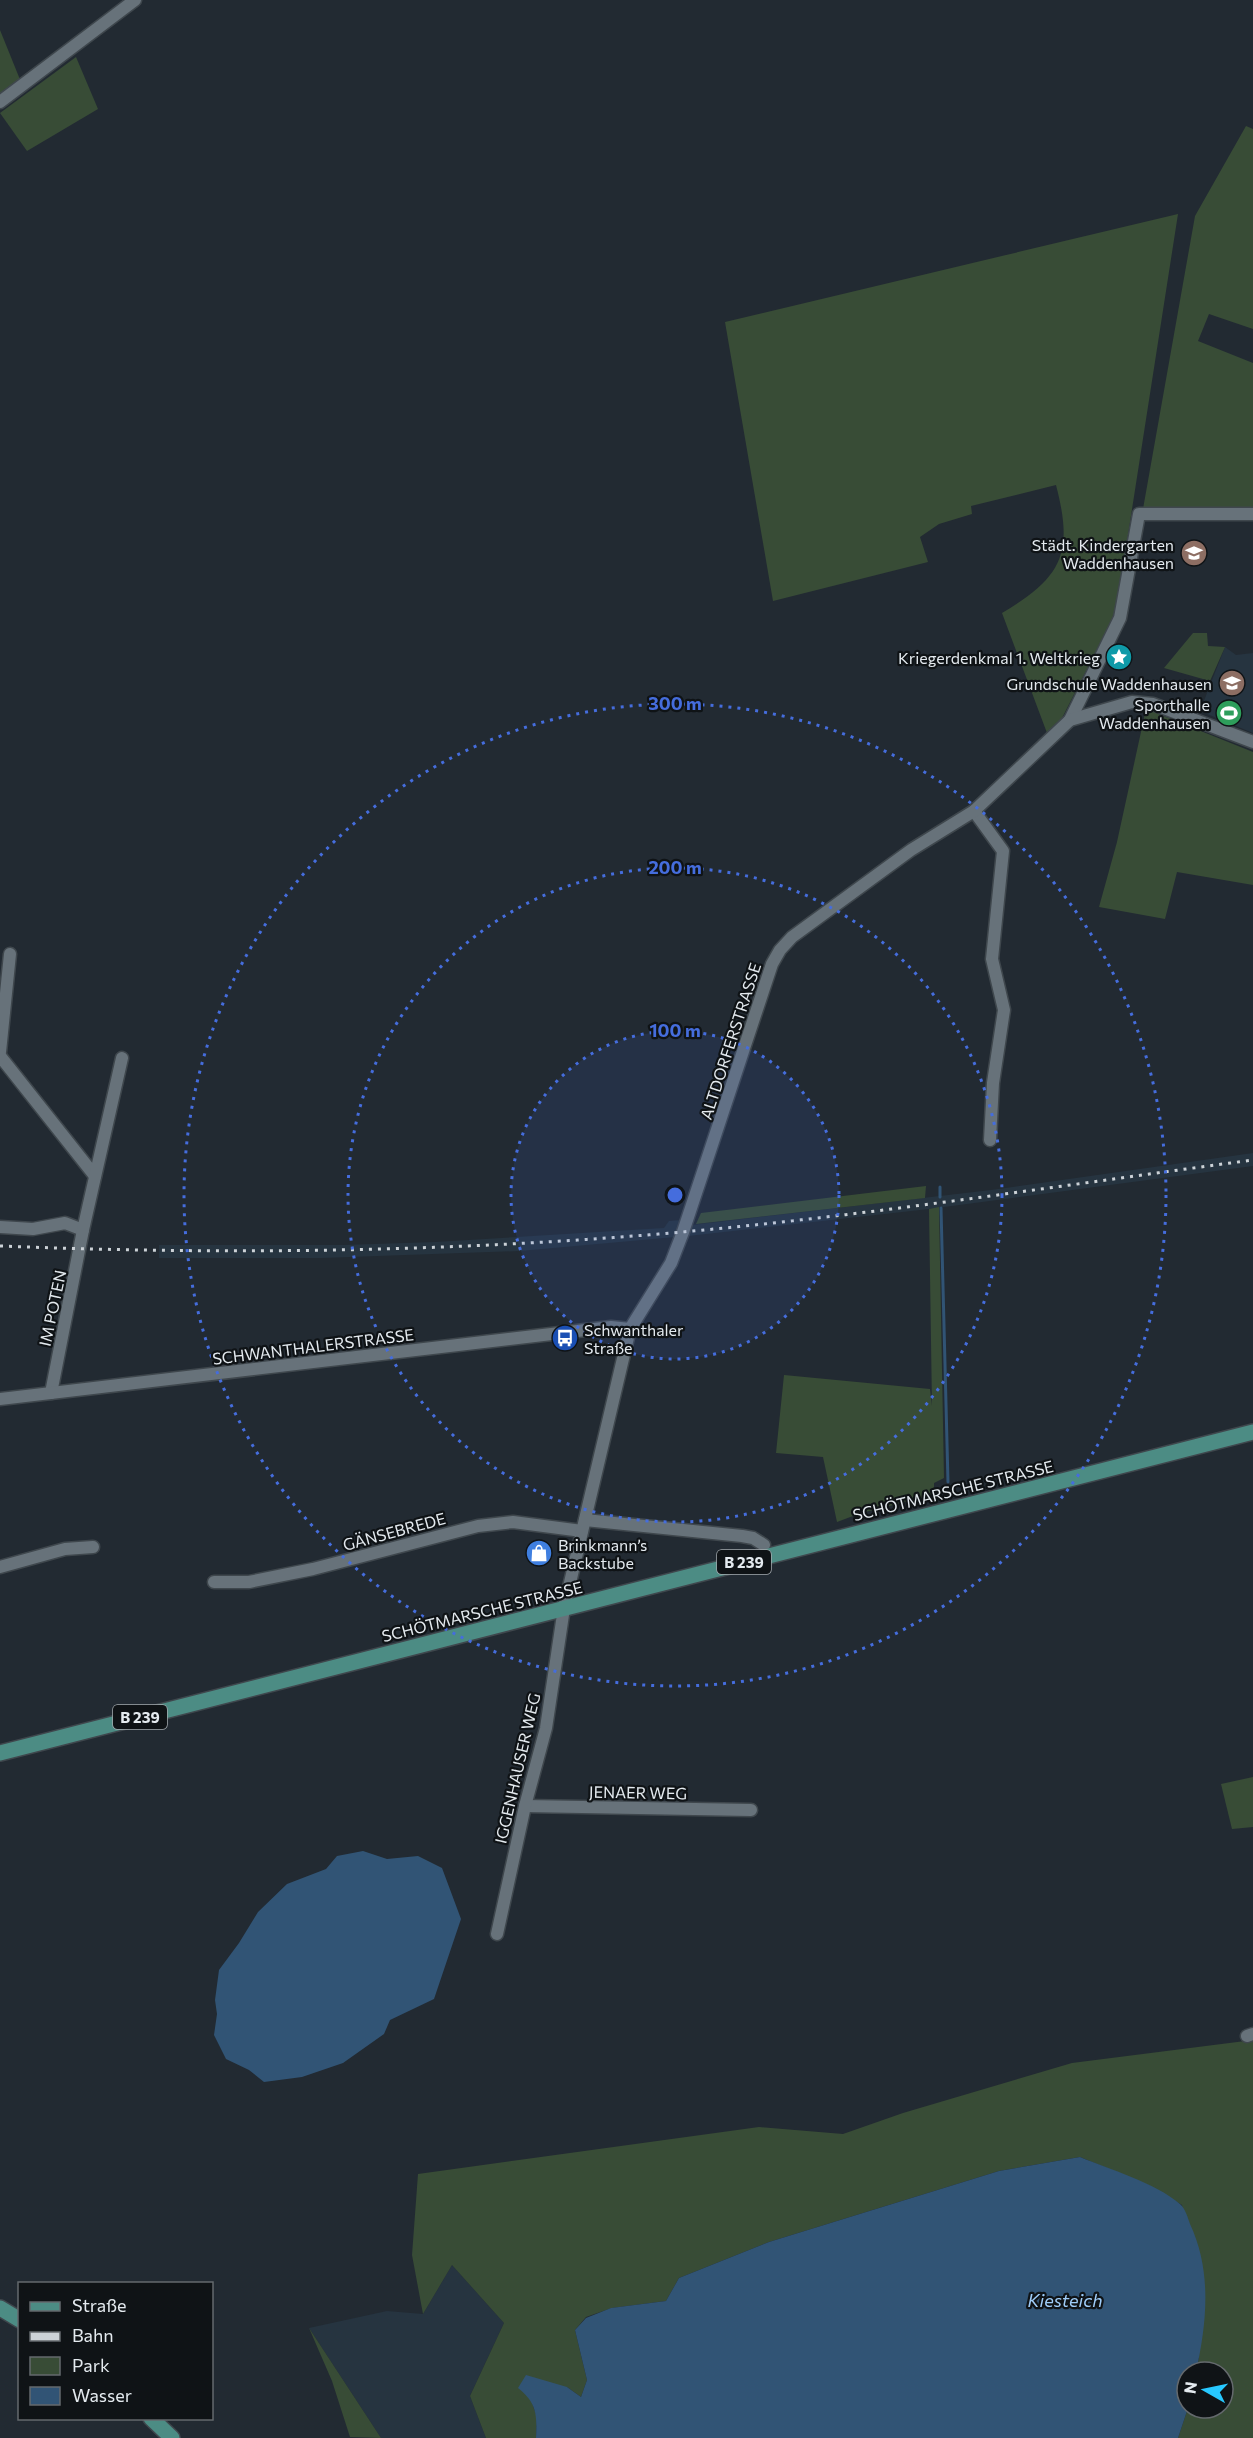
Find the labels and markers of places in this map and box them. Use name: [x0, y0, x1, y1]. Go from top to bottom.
place label: Städt. Kindergarten Waddenhausen: [1032, 535, 1174, 572]
school or university icon: Städt. Kindergarten Waddenhausen: [1179, 538, 1209, 568]
place icon: Kriegerdenkmal 1. Weltkrieg: [1104, 642, 1134, 672]
place label: Kriegerdenkmal 1. Weltkrieg: [898, 648, 1100, 667]
school or university icon: Grundschule Waddenhausen: [1217, 668, 1247, 698]
place label: Grundschule Waddenhausen: [1006, 674, 1212, 693]
place label: Sporthalle Waddenhausen: [1099, 695, 1210, 732]
sports icon: Sporthalle Waddenhausen: [1214, 698, 1244, 728]
centre of rings: [665, 1185, 685, 1205]
place label: Schwanthaler Straße: [584, 1320, 684, 1357]
bus stop icon: Schwanthaler Straße: [550, 1323, 580, 1353]
place label: Brinkmann’s Backstube: [558, 1535, 647, 1572]
shop icon: Brinkmann’s Backstube: [524, 1538, 554, 1568]

